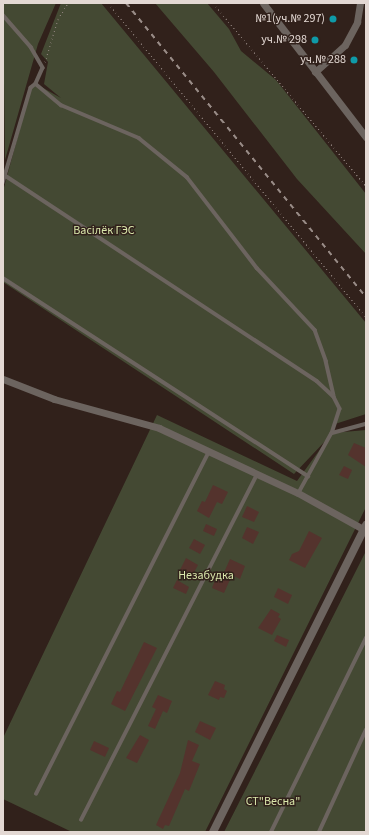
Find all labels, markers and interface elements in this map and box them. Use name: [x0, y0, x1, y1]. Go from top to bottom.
place label: №1(уч.№ 297): [255, 12, 325, 26]
marker: №1(уч.№ 297): [328, 14, 338, 24]
place label: уч.№ 298: [261, 33, 307, 47]
marker: уч.№ 298: [310, 35, 320, 45]
place label: уч.№ 288: [300, 53, 346, 67]
marker: уч.№ 288: [349, 55, 359, 65]
park label: Васілёк ГЭС: [73, 224, 135, 238]
park label: Незабудка: [178, 569, 234, 583]
park label: СТ"Весна": [246, 795, 300, 809]

